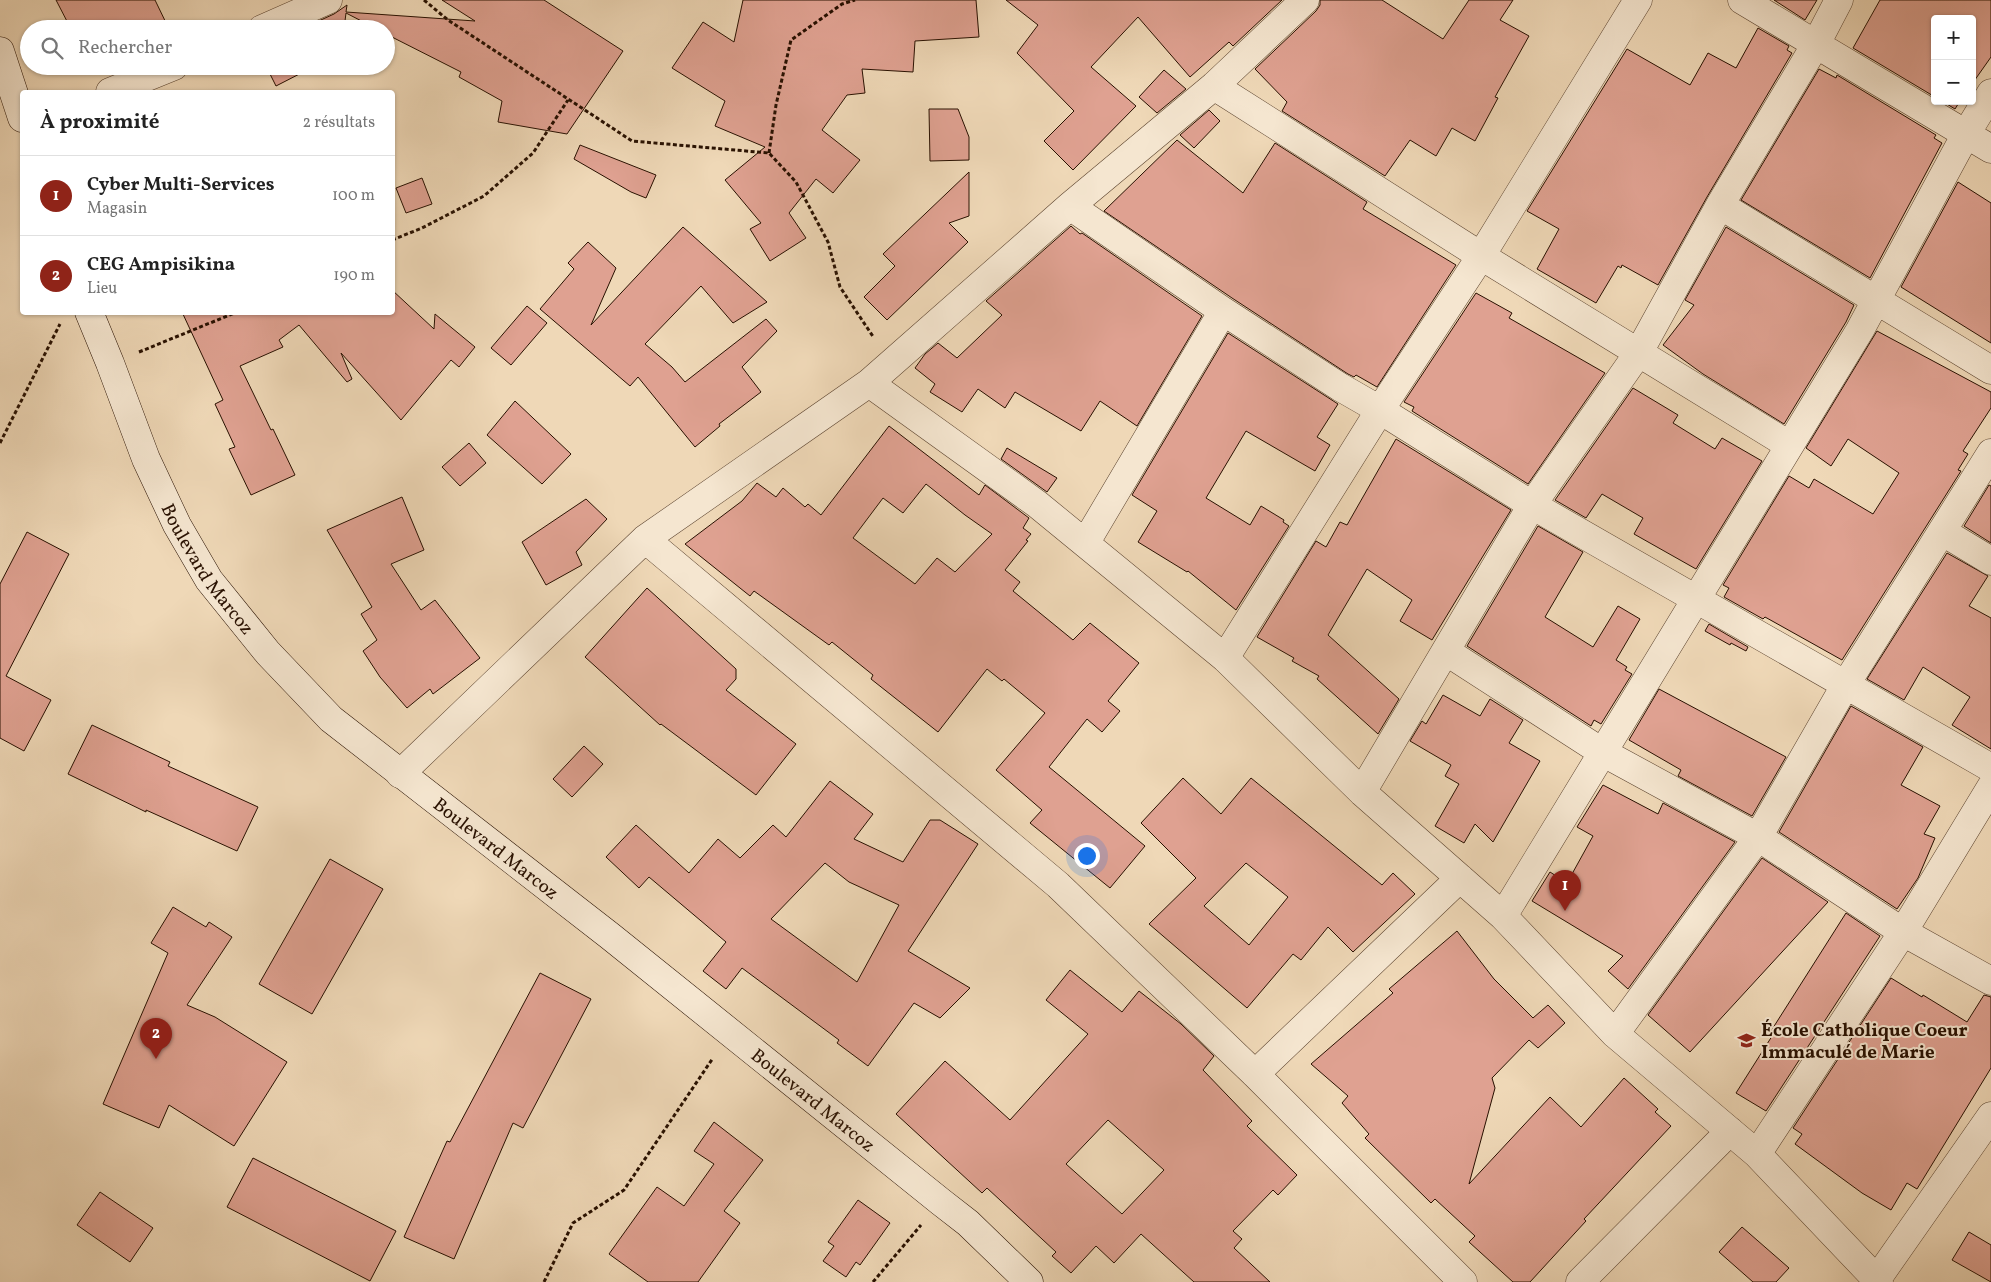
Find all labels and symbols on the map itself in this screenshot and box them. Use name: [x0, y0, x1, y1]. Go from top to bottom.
street label: Boulevard Marcoz: [154, 500, 259, 641]
street label: Boulevard Marcoz: [427, 792, 563, 906]
your location: [1074, 843, 1100, 869]
pin: 1: [1549, 870, 1581, 911]
pin: 2: [140, 1018, 172, 1059]
place label: École Catholique Coeur Immaculé de Marie: [1761, 1018, 1968, 1066]
school or university icon: École Catholique Coeur Immaculé de Marie: [1737, 1030, 1757, 1050]
street label: Boulevard Marcoz: [745, 1043, 880, 1159]

